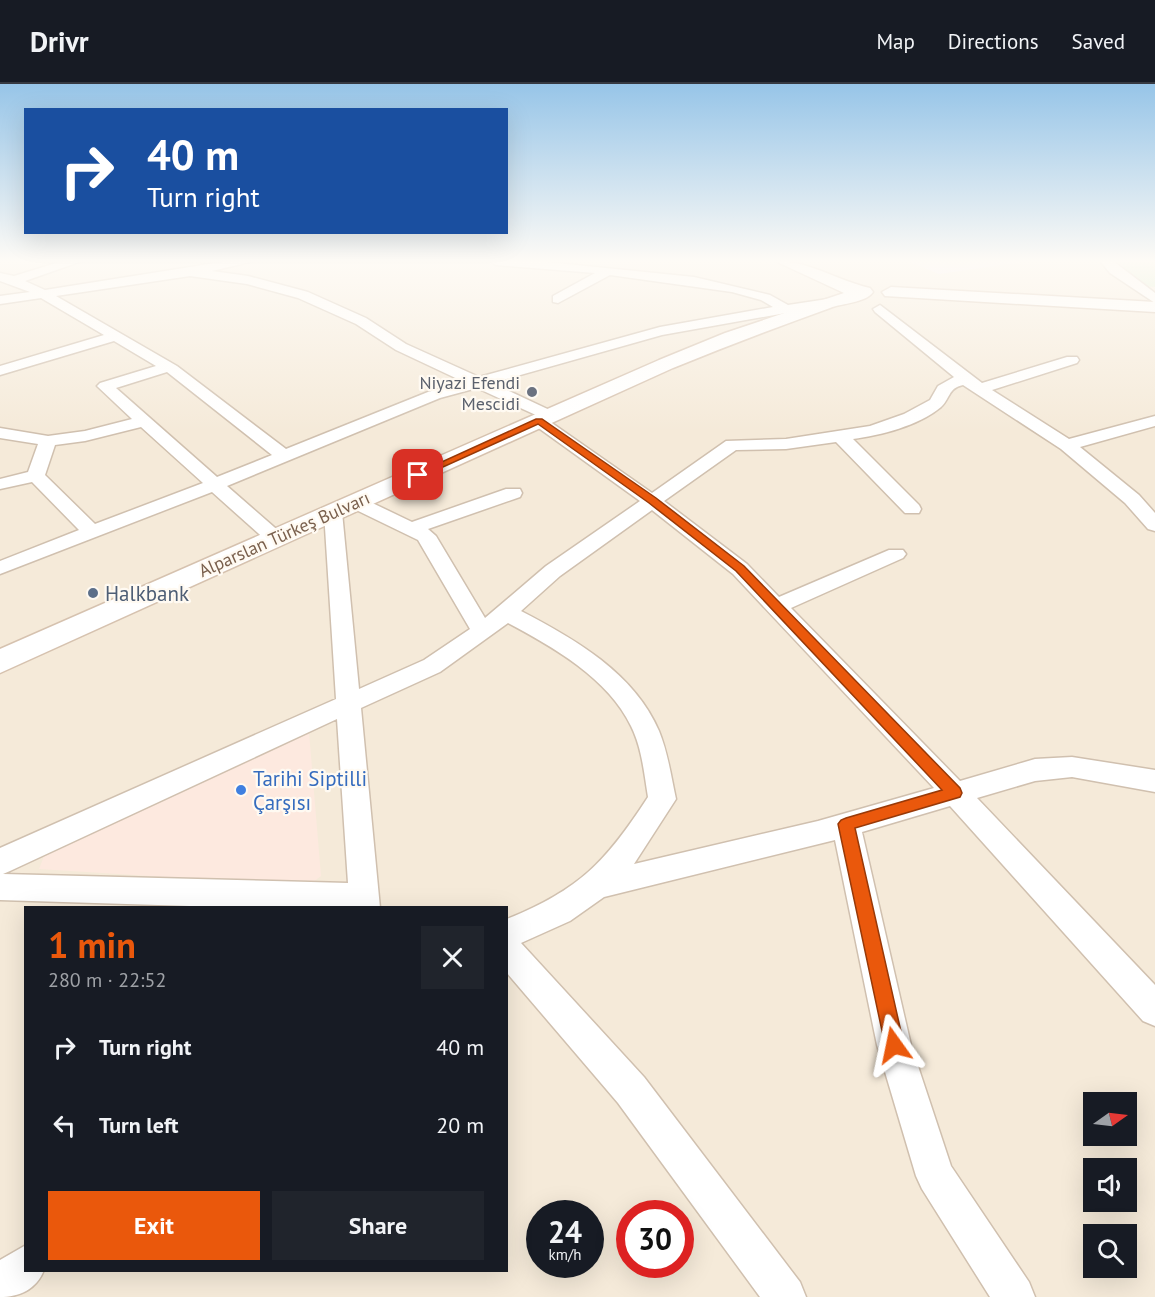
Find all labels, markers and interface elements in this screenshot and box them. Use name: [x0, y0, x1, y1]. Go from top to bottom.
text: Drivr: [30, 23, 89, 60]
text: Map: [876, 28, 915, 55]
text: Directions: [948, 28, 1039, 55]
text: Saved: [1072, 28, 1125, 55]
text: 40 m: [147, 127, 239, 182]
icon: right: [48, 132, 126, 210]
text: Turn right: [147, 180, 260, 214]
place label: Niyazi Efendi Mescidi: [419, 371, 520, 415]
marker: Niyazi Efendi Mescidi: [525, 385, 539, 399]
pin: [392, 449, 443, 500]
icon: arrive: [401, 458, 434, 491]
street label: Alparslan Türkeş Bulvarı: [195, 486, 373, 582]
place label: Halkbank: [105, 580, 189, 607]
marker: Halkbank: [86, 586, 100, 600]
place label: Tarihi Siptilli Çarşısı: [253, 765, 367, 816]
marker: Tarihi Siptilli Çarşısı: [234, 783, 248, 797]
text: 1 min: [48, 921, 136, 968]
button: close: [421, 926, 484, 989]
text: 280 m · 22:52: [48, 967, 166, 993]
position arrow: [862, 1013, 926, 1077]
icon: right: [48, 1031, 81, 1064]
text: Turn right: [99, 1033, 191, 1061]
text: 40 m: [436, 1033, 484, 1061]
north arrow: [1083, 1092, 1137, 1146]
map controls: [1083, 1092, 1137, 1278]
icon: left: [48, 1109, 81, 1142]
text: Turn left: [99, 1111, 179, 1139]
text: 20 m: [436, 1111, 484, 1139]
button: sound: [1083, 1158, 1137, 1212]
button: Exit: [48, 1191, 260, 1260]
button: Share: [272, 1191, 484, 1260]
speed limit sign: 30: [616, 1200, 694, 1278]
text: 24: [548, 1212, 582, 1251]
button: search: [1083, 1224, 1137, 1278]
text: km/h: [549, 1245, 581, 1264]

